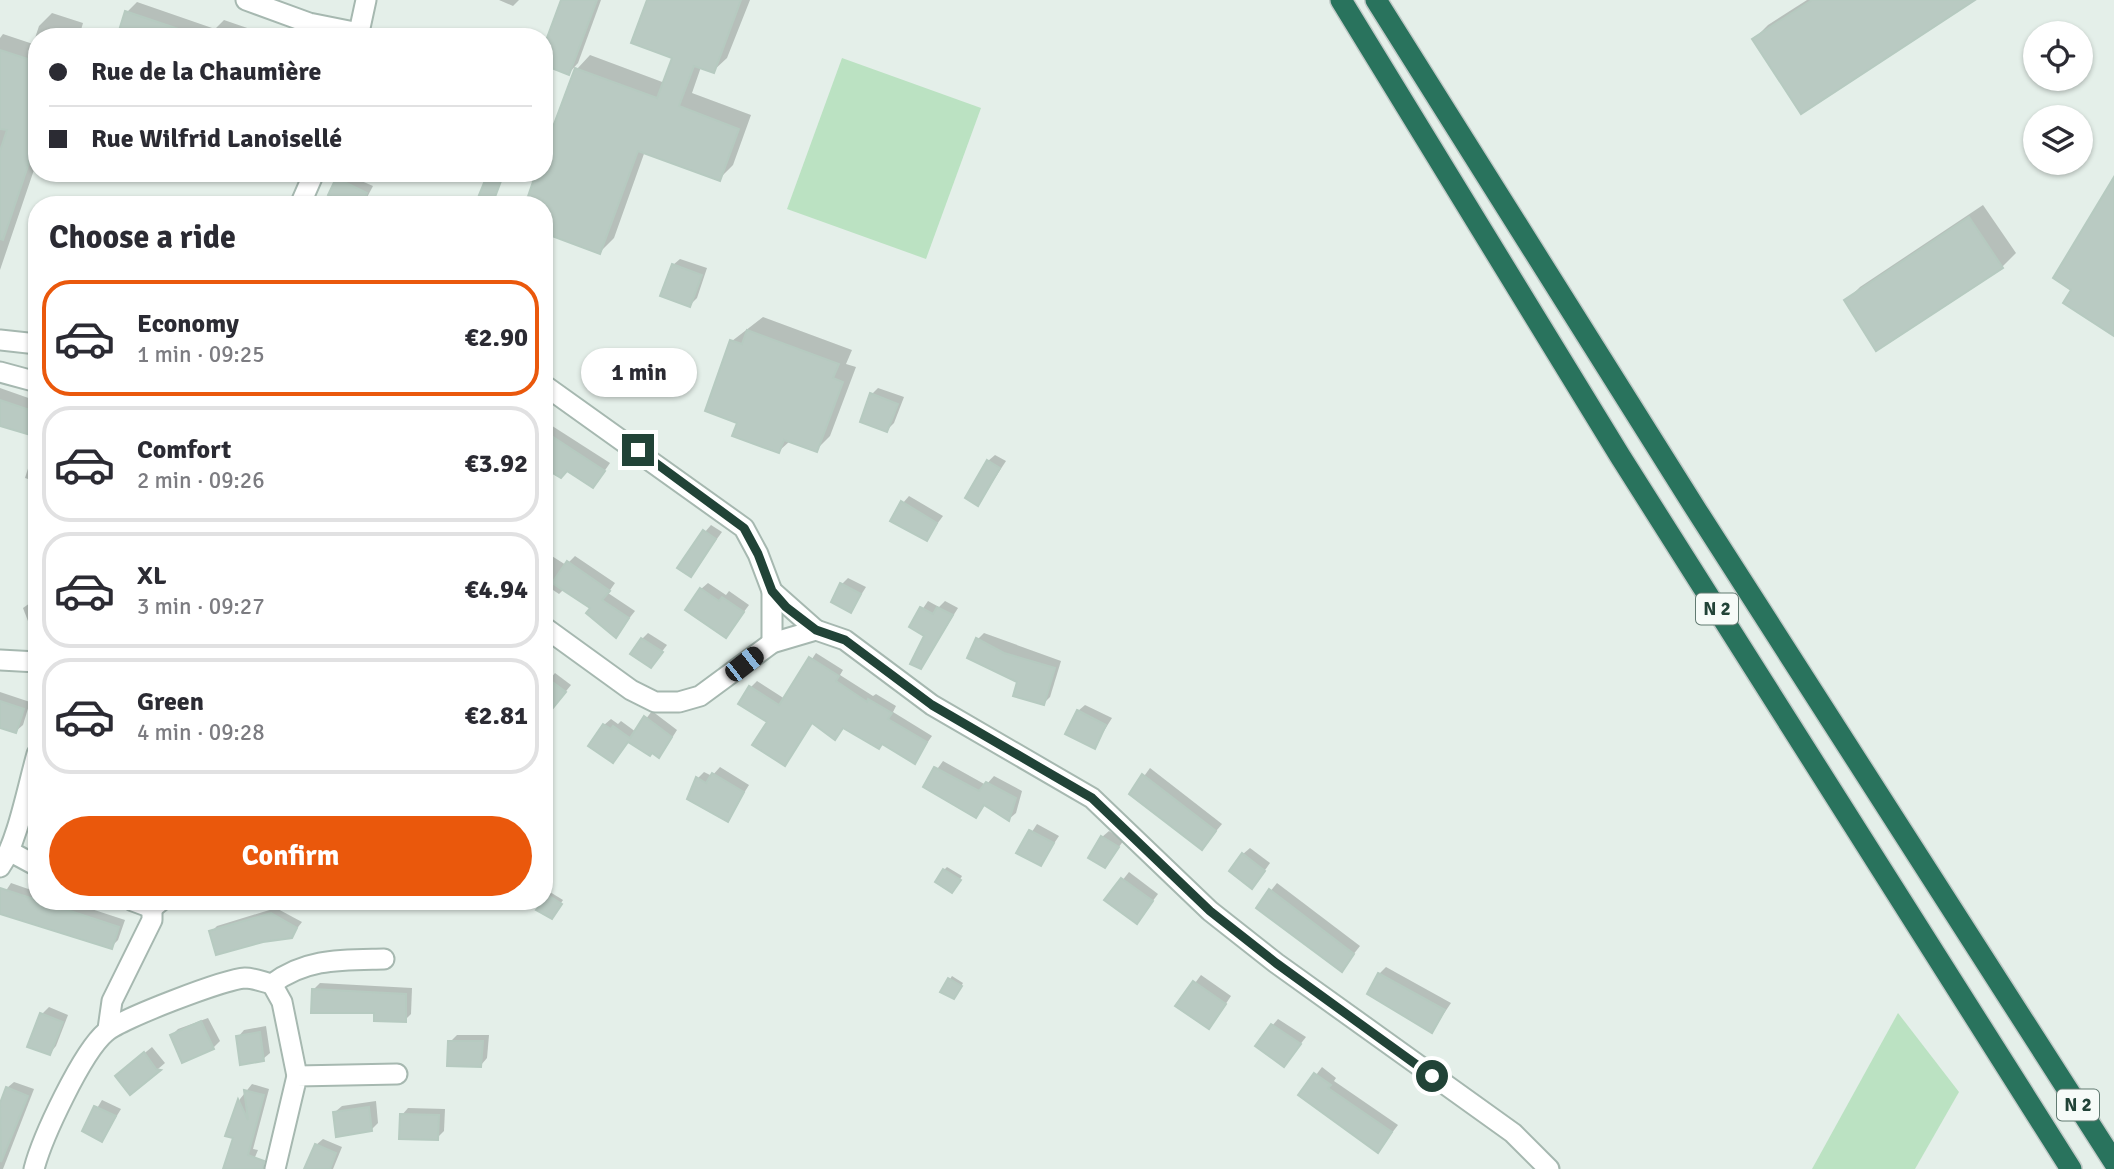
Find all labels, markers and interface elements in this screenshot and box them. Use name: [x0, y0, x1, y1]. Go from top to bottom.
map controls: [2023, 21, 2093, 175]
button: locate: [2023, 21, 2093, 91]
text: Rue de la Chaumière: [91, 56, 321, 88]
button: layers: [2023, 105, 2093, 175]
text: Rue Wilfrid Lanoisellé: [91, 123, 342, 155]
text: Choose a ride: [49, 218, 236, 257]
icon: car: [53, 307, 116, 370]
text: Economy: [137, 308, 239, 340]
text: €2.90: [464, 322, 528, 354]
text: 1 min · 09:25: [137, 340, 265, 369]
callout: 1 min: [580, 349, 696, 398]
text: 1 min: [611, 358, 667, 387]
icon: car: [53, 433, 116, 496]
text: Comfort: [137, 434, 231, 466]
route end: [622, 434, 654, 466]
text: €3.92: [464, 448, 528, 480]
text: 2 min · 09:26: [137, 466, 265, 495]
icon: car: [53, 559, 116, 622]
text: XL: [137, 560, 167, 592]
text: €4.94: [464, 574, 528, 606]
text: 3 min · 09:27: [137, 592, 265, 621]
road number: N 2: [1696, 594, 1738, 624]
car: [721, 643, 768, 685]
icon: car: [53, 685, 116, 748]
text: Green: [137, 686, 204, 718]
text: €2.81: [464, 700, 528, 732]
text: 4 min · 09:28: [137, 718, 265, 747]
button: Confirm: [49, 816, 532, 896]
route start: [1416, 1060, 1448, 1092]
road number: N 2: [2057, 1090, 2099, 1120]

